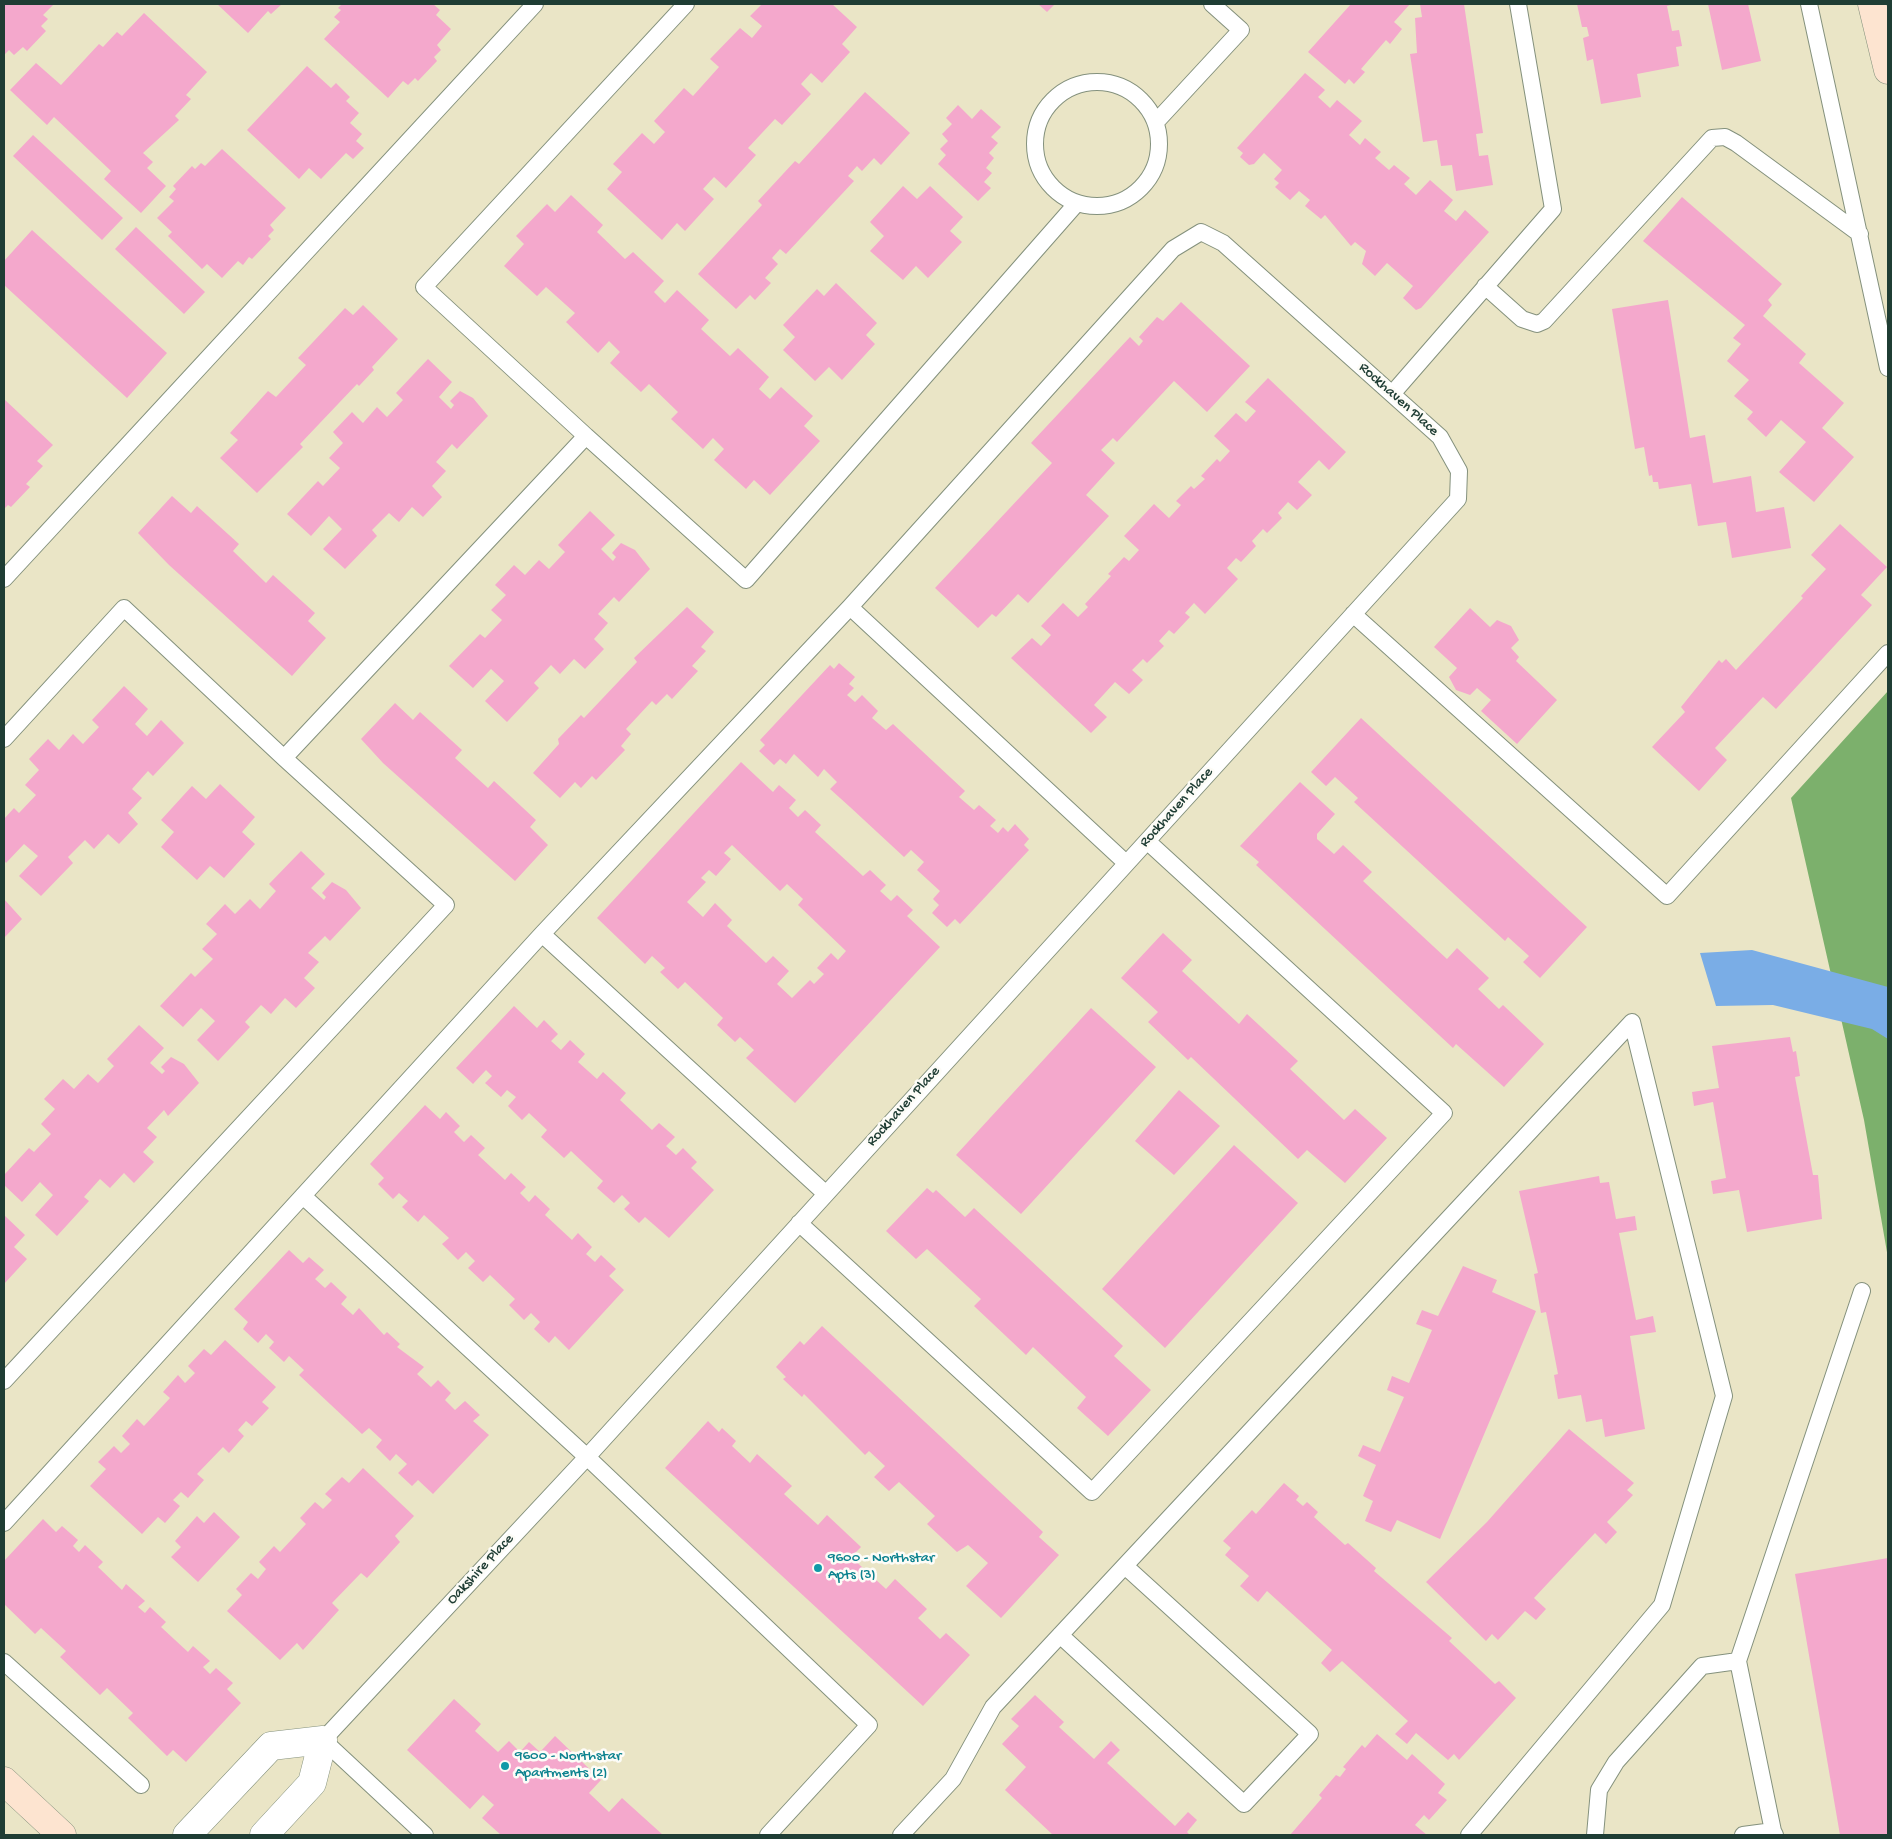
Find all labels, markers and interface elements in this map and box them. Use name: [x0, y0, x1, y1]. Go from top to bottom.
street label: Rockhaven Place: [1354, 359, 1442, 441]
street label: Rockhaven Place: [1136, 764, 1218, 852]
street label: Rockhaven Place: [863, 1063, 945, 1151]
street label: Oakshire Place: [444, 1531, 518, 1609]
place label: 9600 - Northstar Apts (3): [828, 1550, 934, 1585]
marker: 9600 - Northstar Apts (3): [812, 1562, 824, 1574]
place label: 9600 - Northstar Apartments (2): [515, 1748, 621, 1783]
marker: 9600 - Northstar Apartments (2): [499, 1760, 511, 1772]

